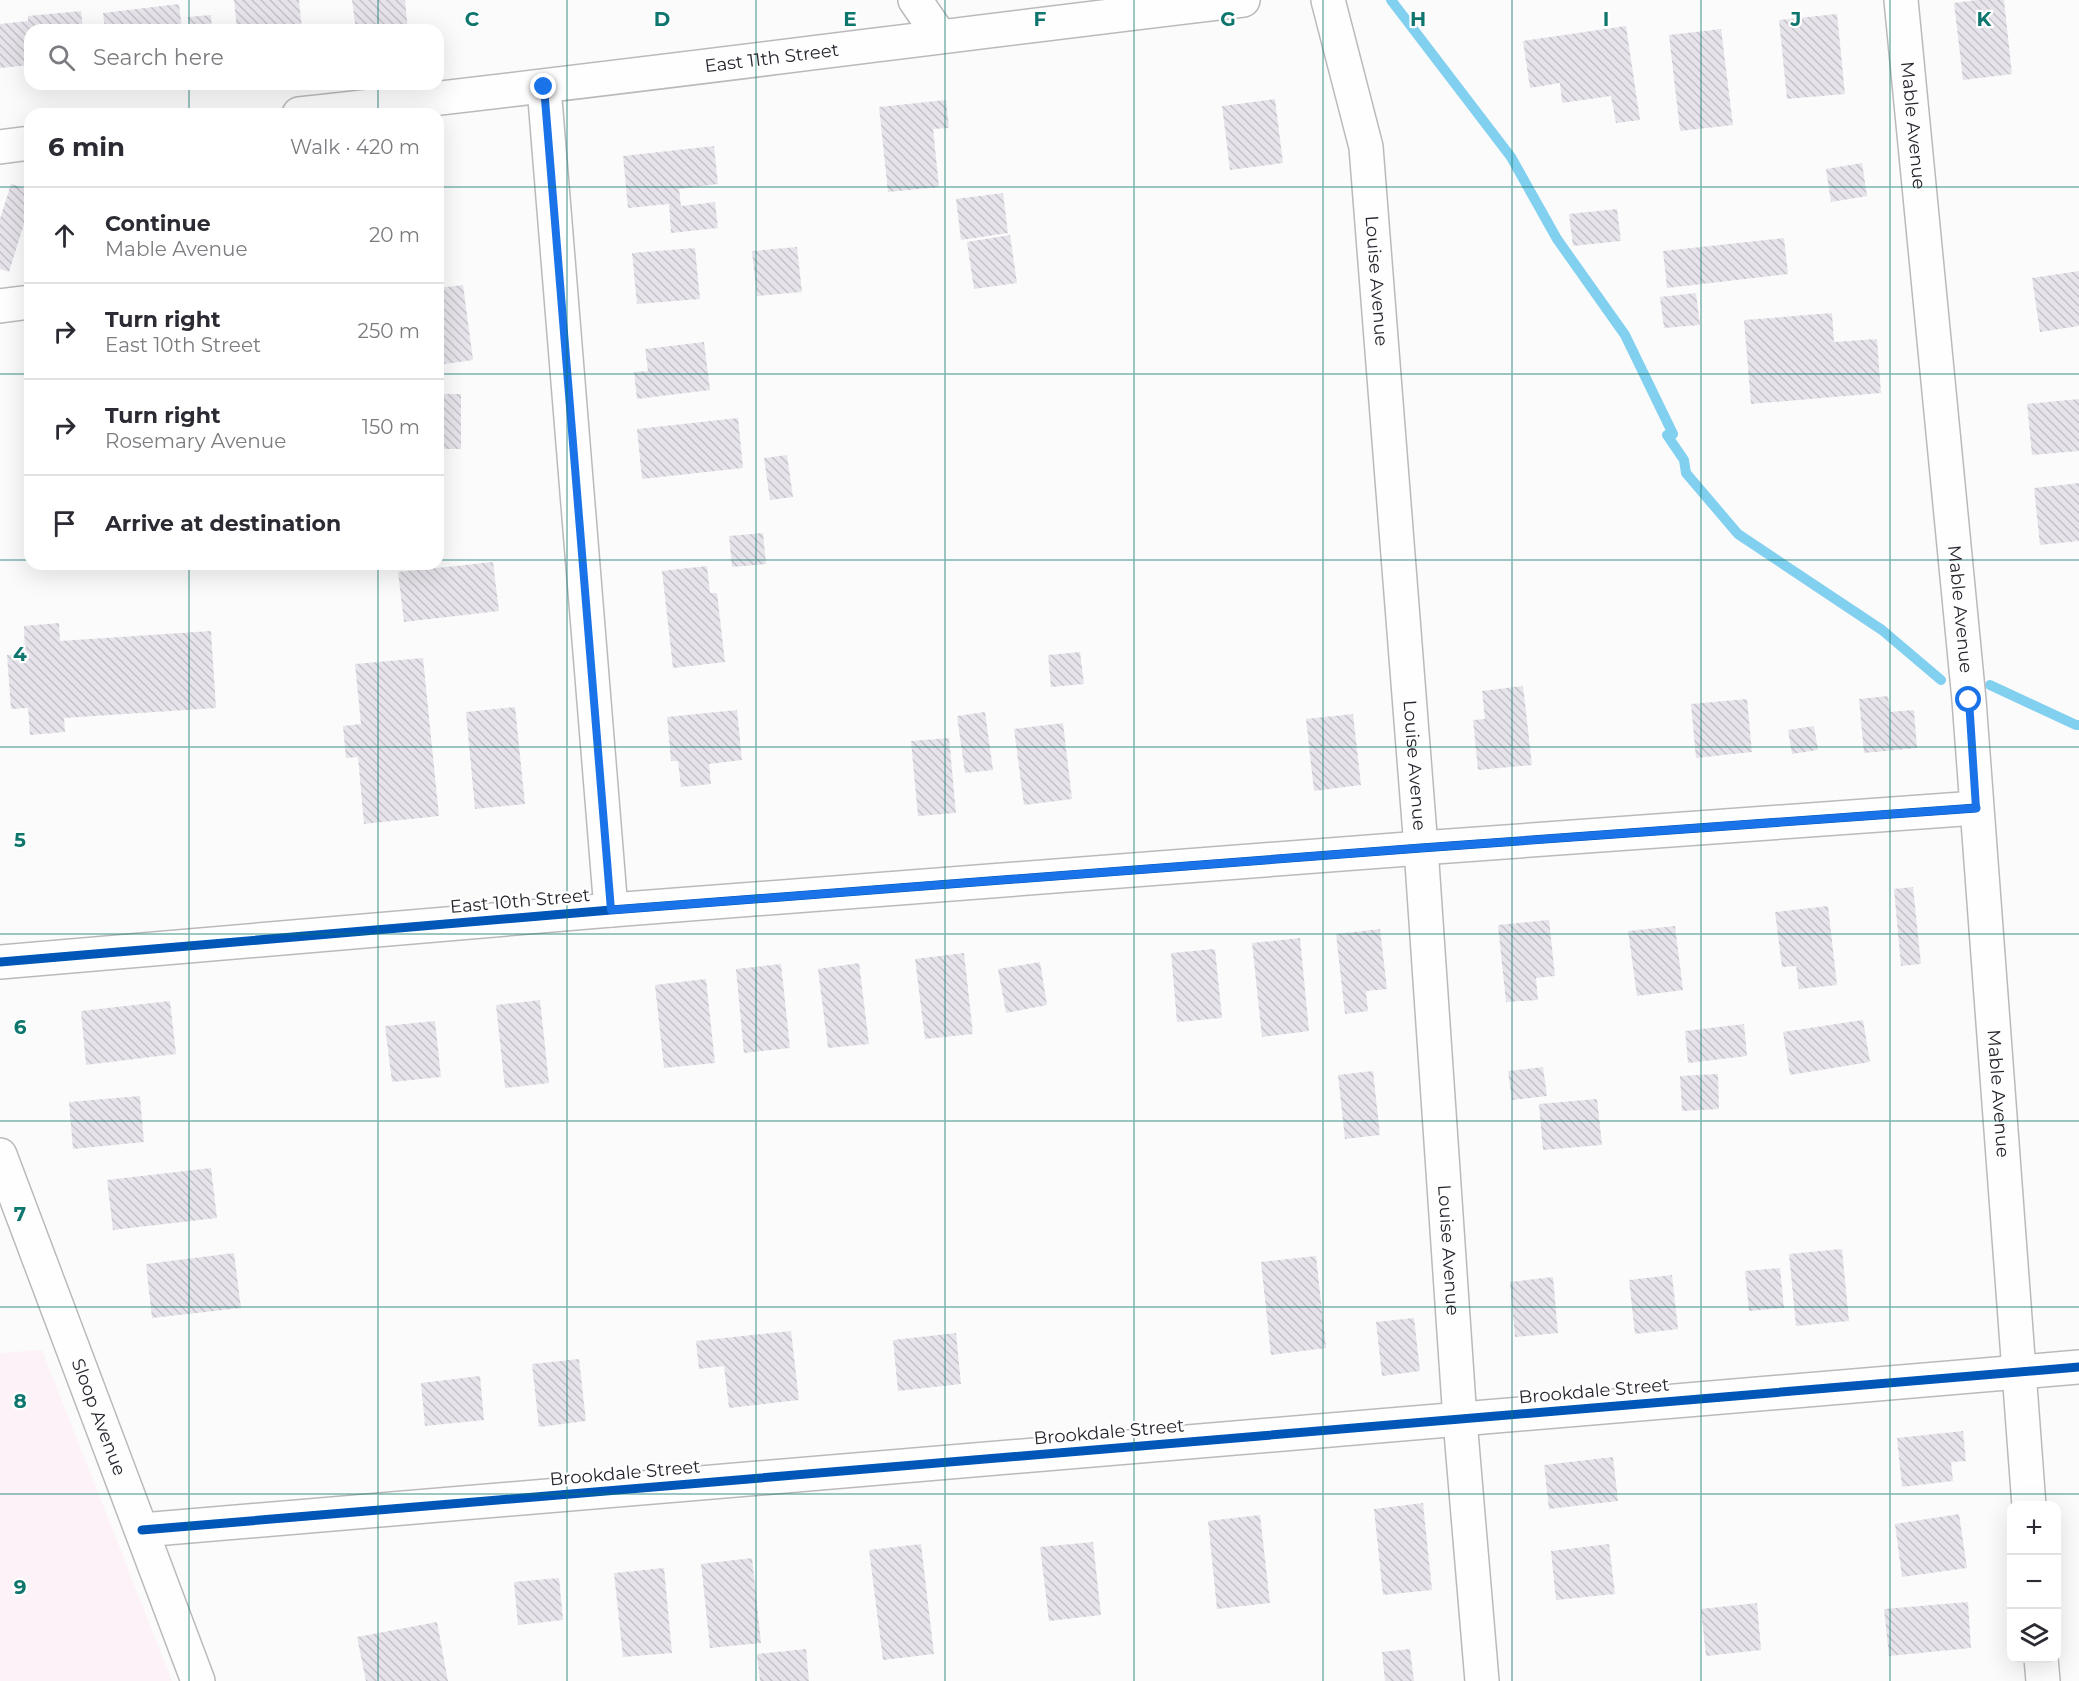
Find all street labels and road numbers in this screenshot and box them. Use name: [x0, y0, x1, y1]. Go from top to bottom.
street label: East 11th Street: [703, 39, 840, 77]
street label: Mable Avenue: [1896, 60, 1930, 191]
street label: Louise Avenue: [1360, 215, 1393, 347]
street label: Mable Avenue: [1943, 544, 1977, 674]
street label: Louise Avenue: [1398, 699, 1431, 832]
street label: East 10th Street: [449, 884, 591, 918]
street label: Mable Avenue: [1983, 1029, 2014, 1159]
street label: Louise Avenue: [1433, 1184, 1464, 1316]
street label: Sloop Avenue: [67, 1355, 131, 1479]
street label: Brookdale Street: [1518, 1373, 1670, 1409]
street label: Brookdale Street: [1033, 1414, 1185, 1450]
street label: Brookdale Street: [549, 1455, 701, 1491]

